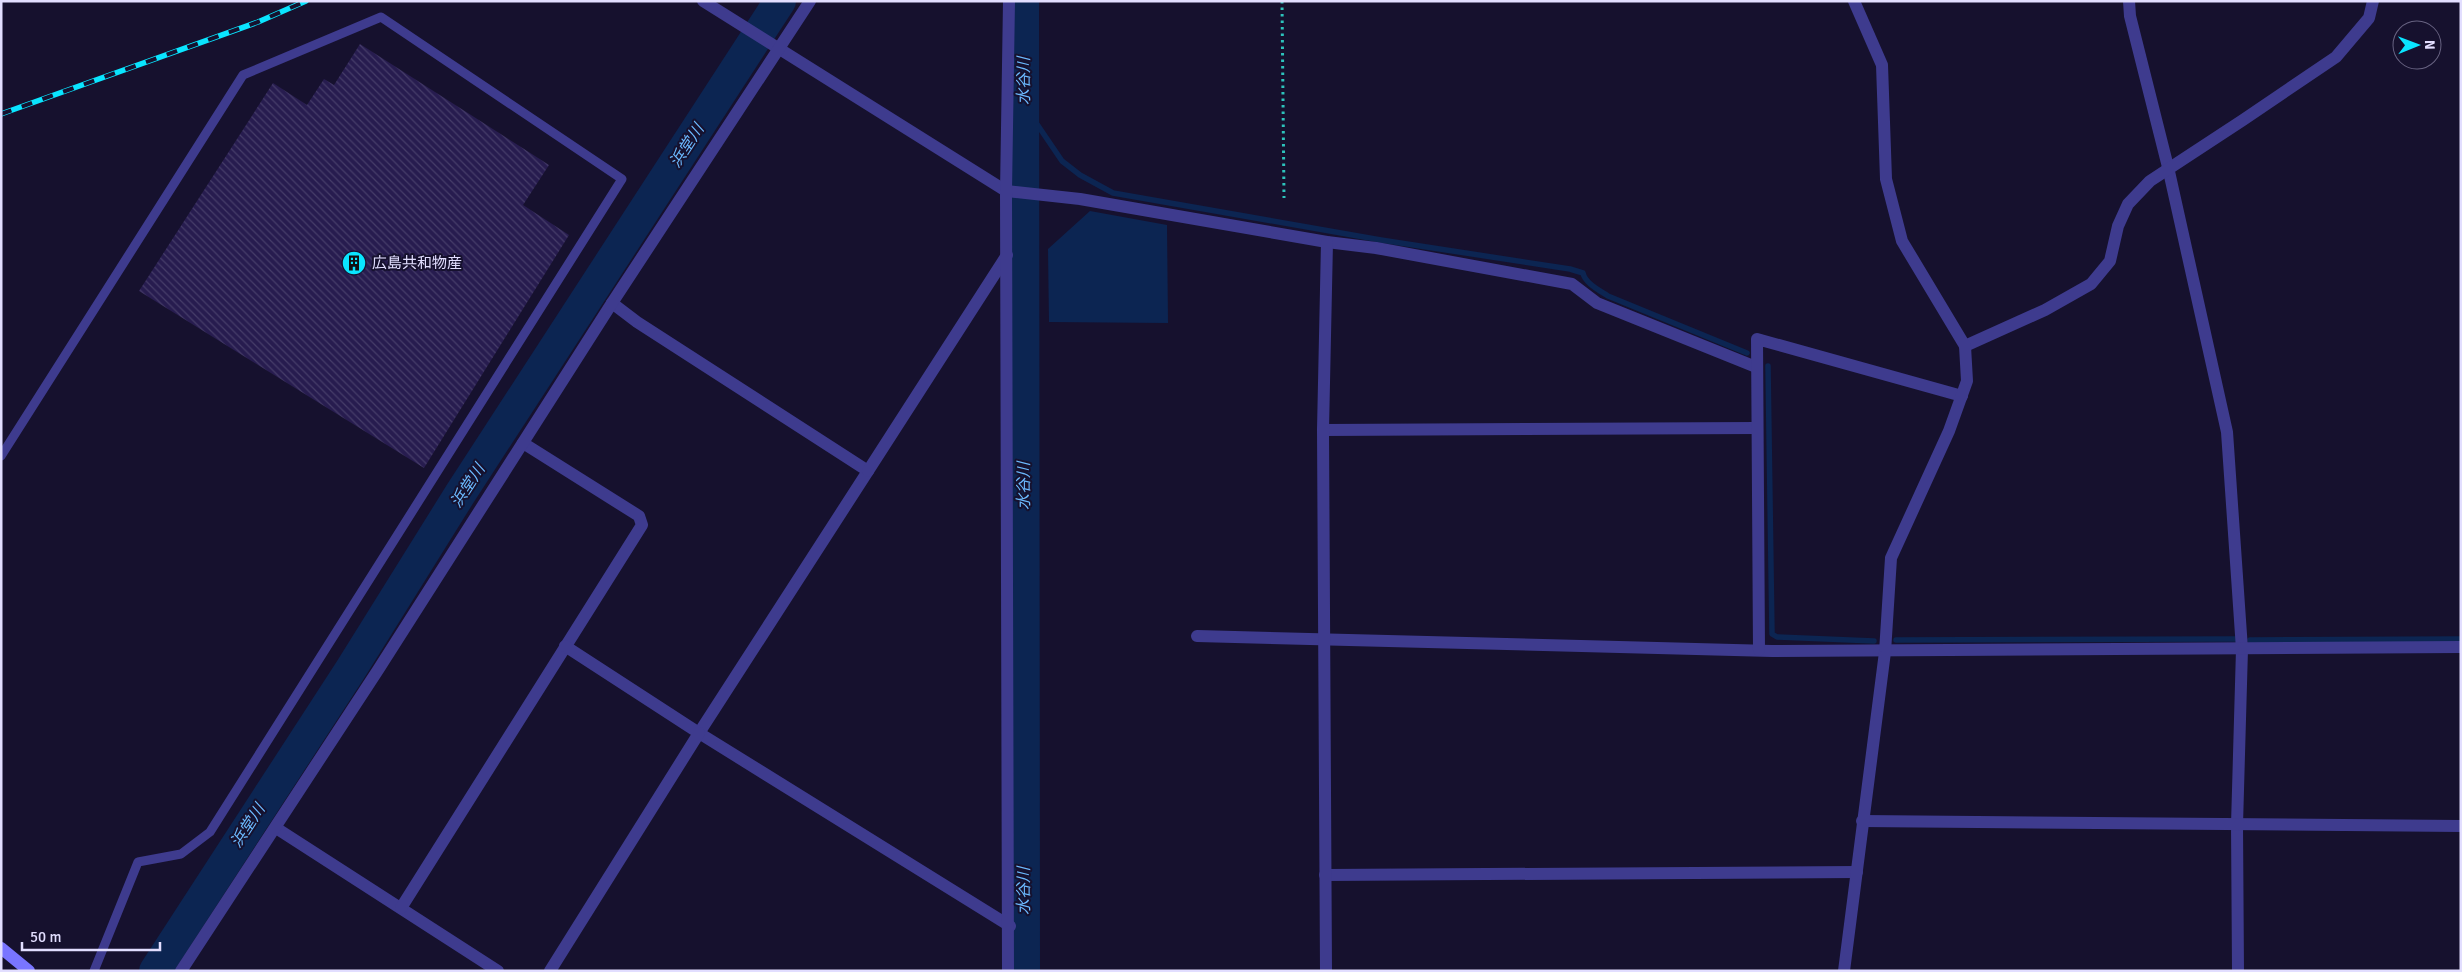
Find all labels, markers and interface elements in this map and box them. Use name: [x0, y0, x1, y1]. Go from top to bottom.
north arrow: [2392, 20, 2442, 70]
text: N: [2421, 40, 2438, 50]
water label: 水谷川: [1014, 55, 1034, 105]
water label: 浜堂川: [666, 119, 710, 172]
building icon: 広島共和物産: [341, 250, 367, 276]
place label: 広島共和物産: [372, 254, 462, 272]
water label: 浜堂川: [447, 459, 491, 512]
water label: 水谷川: [1014, 460, 1034, 510]
water label: 浜堂川: [227, 799, 271, 852]
water label: 水谷川: [1014, 865, 1034, 915]
scale bar: [22, 920, 160, 952]
text: 50 m: [30, 928, 61, 946]

